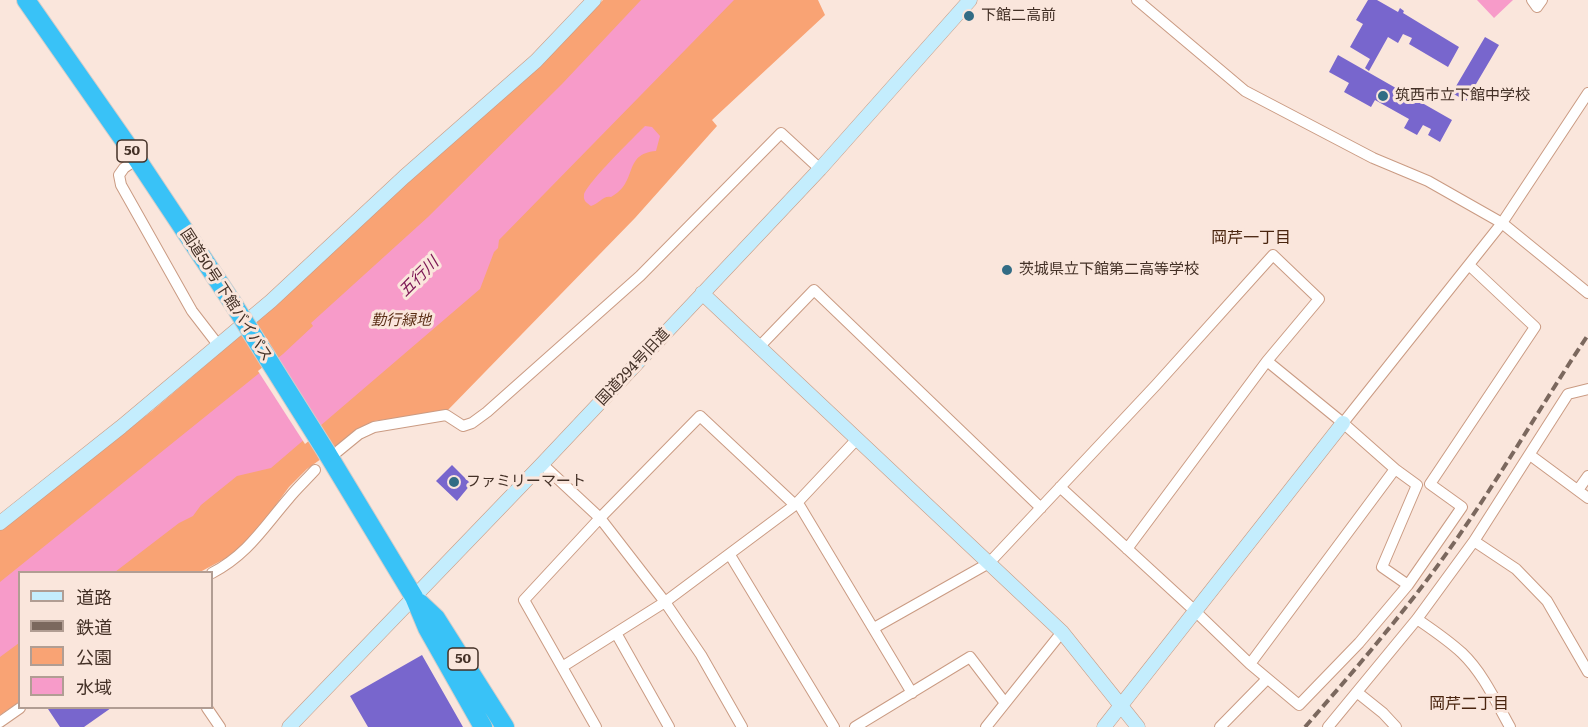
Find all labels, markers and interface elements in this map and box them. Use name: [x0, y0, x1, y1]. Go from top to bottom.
place label: 下館二高前: [981, 7, 1056, 25]
marker: 下館二高前: [962, 9, 976, 23]
place label: 筑西市立下館中学校: [1395, 87, 1530, 105]
marker: 筑西市立下館中学校: [1376, 89, 1390, 103]
road number: 50: [117, 140, 147, 162]
street label: 国道50号 下館バイパス: [176, 225, 276, 365]
district label: 岡芹一丁目: [1211, 228, 1291, 248]
water label: 五行川: [395, 253, 443, 301]
place label: 茨城県立下館第二高等学校: [1019, 261, 1199, 279]
marker: 茨城県立下館第二高等学校: [1000, 263, 1014, 277]
park label: 勤行緑地: [371, 312, 431, 330]
street label: 国道294号旧道: [593, 325, 673, 409]
place label: ファミリーマート: [466, 473, 586, 491]
marker: ファミリーマート: [447, 475, 461, 489]
legend: [18, 571, 213, 709]
text: 道路: [76, 583, 112, 610]
text: 鉄道: [76, 613, 112, 640]
text: 公園: [76, 643, 112, 670]
road number: 50: [448, 648, 478, 670]
text: 水域: [76, 673, 112, 700]
district label: 岡芹二丁目: [1429, 694, 1509, 714]

